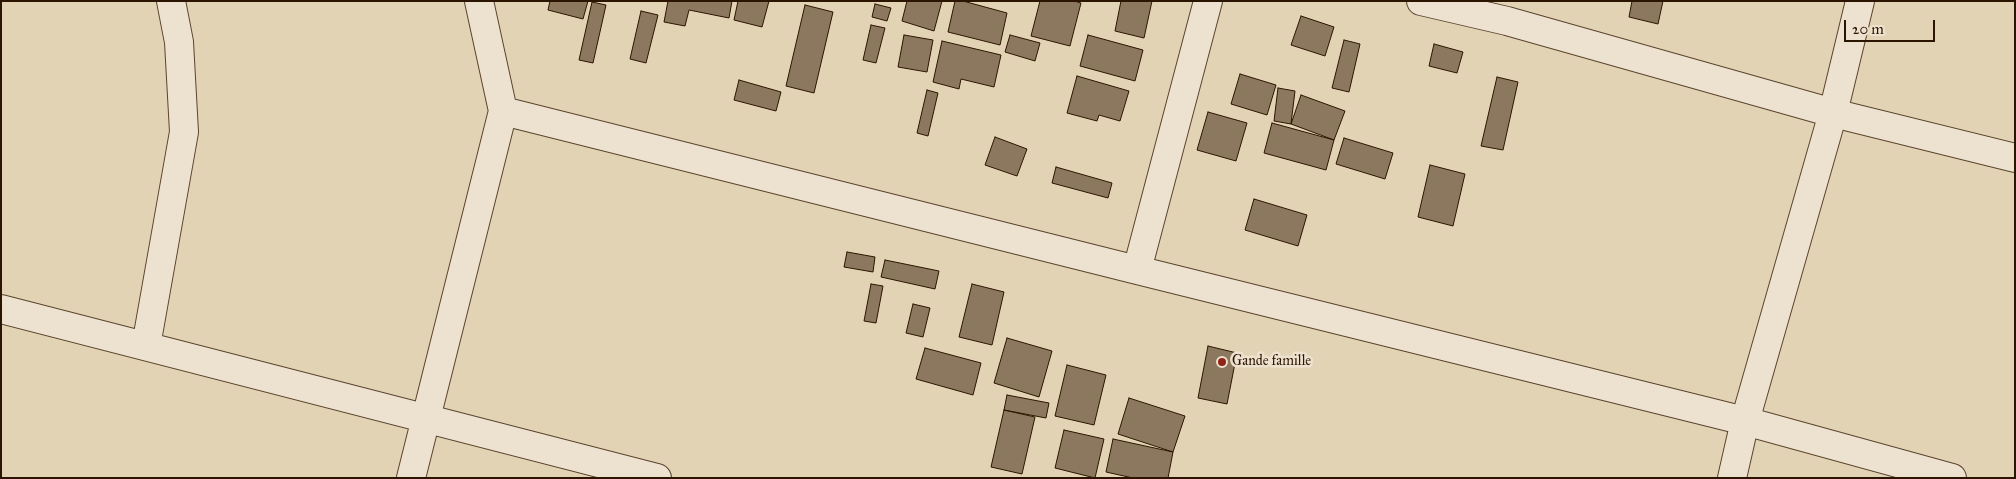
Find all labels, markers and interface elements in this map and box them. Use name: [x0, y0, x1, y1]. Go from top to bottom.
scale bar: [1846, 10, 1937, 42]
text: 20 m: [1852, 20, 1884, 38]
place label: Gande famille: [1232, 354, 1311, 370]
marker: Gande famille: [1216, 356, 1228, 368]

